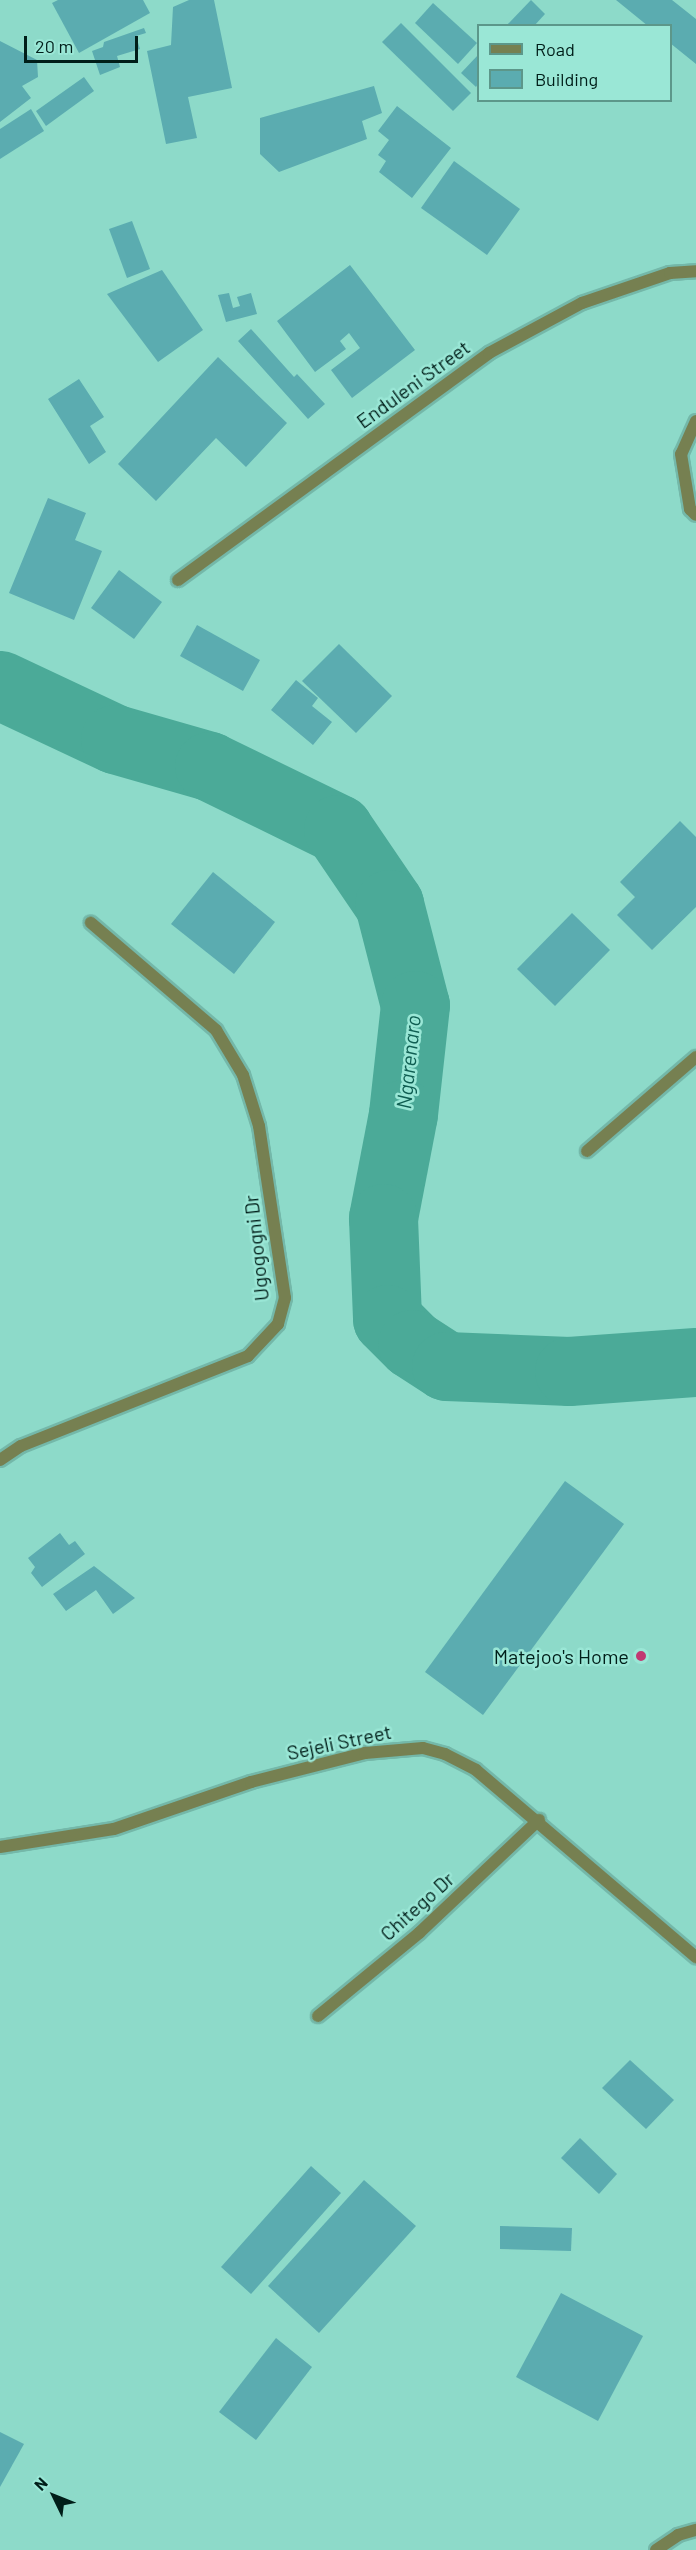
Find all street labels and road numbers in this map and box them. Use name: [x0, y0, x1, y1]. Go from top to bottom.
street label: Enduleni Street: [352, 335, 474, 433]
street label: Ugogogni Dr: [239, 1194, 273, 1302]
street label: Sejeli Street: [285, 1719, 393, 1765]
street label: Chitego Dr: [375, 1867, 459, 1945]

